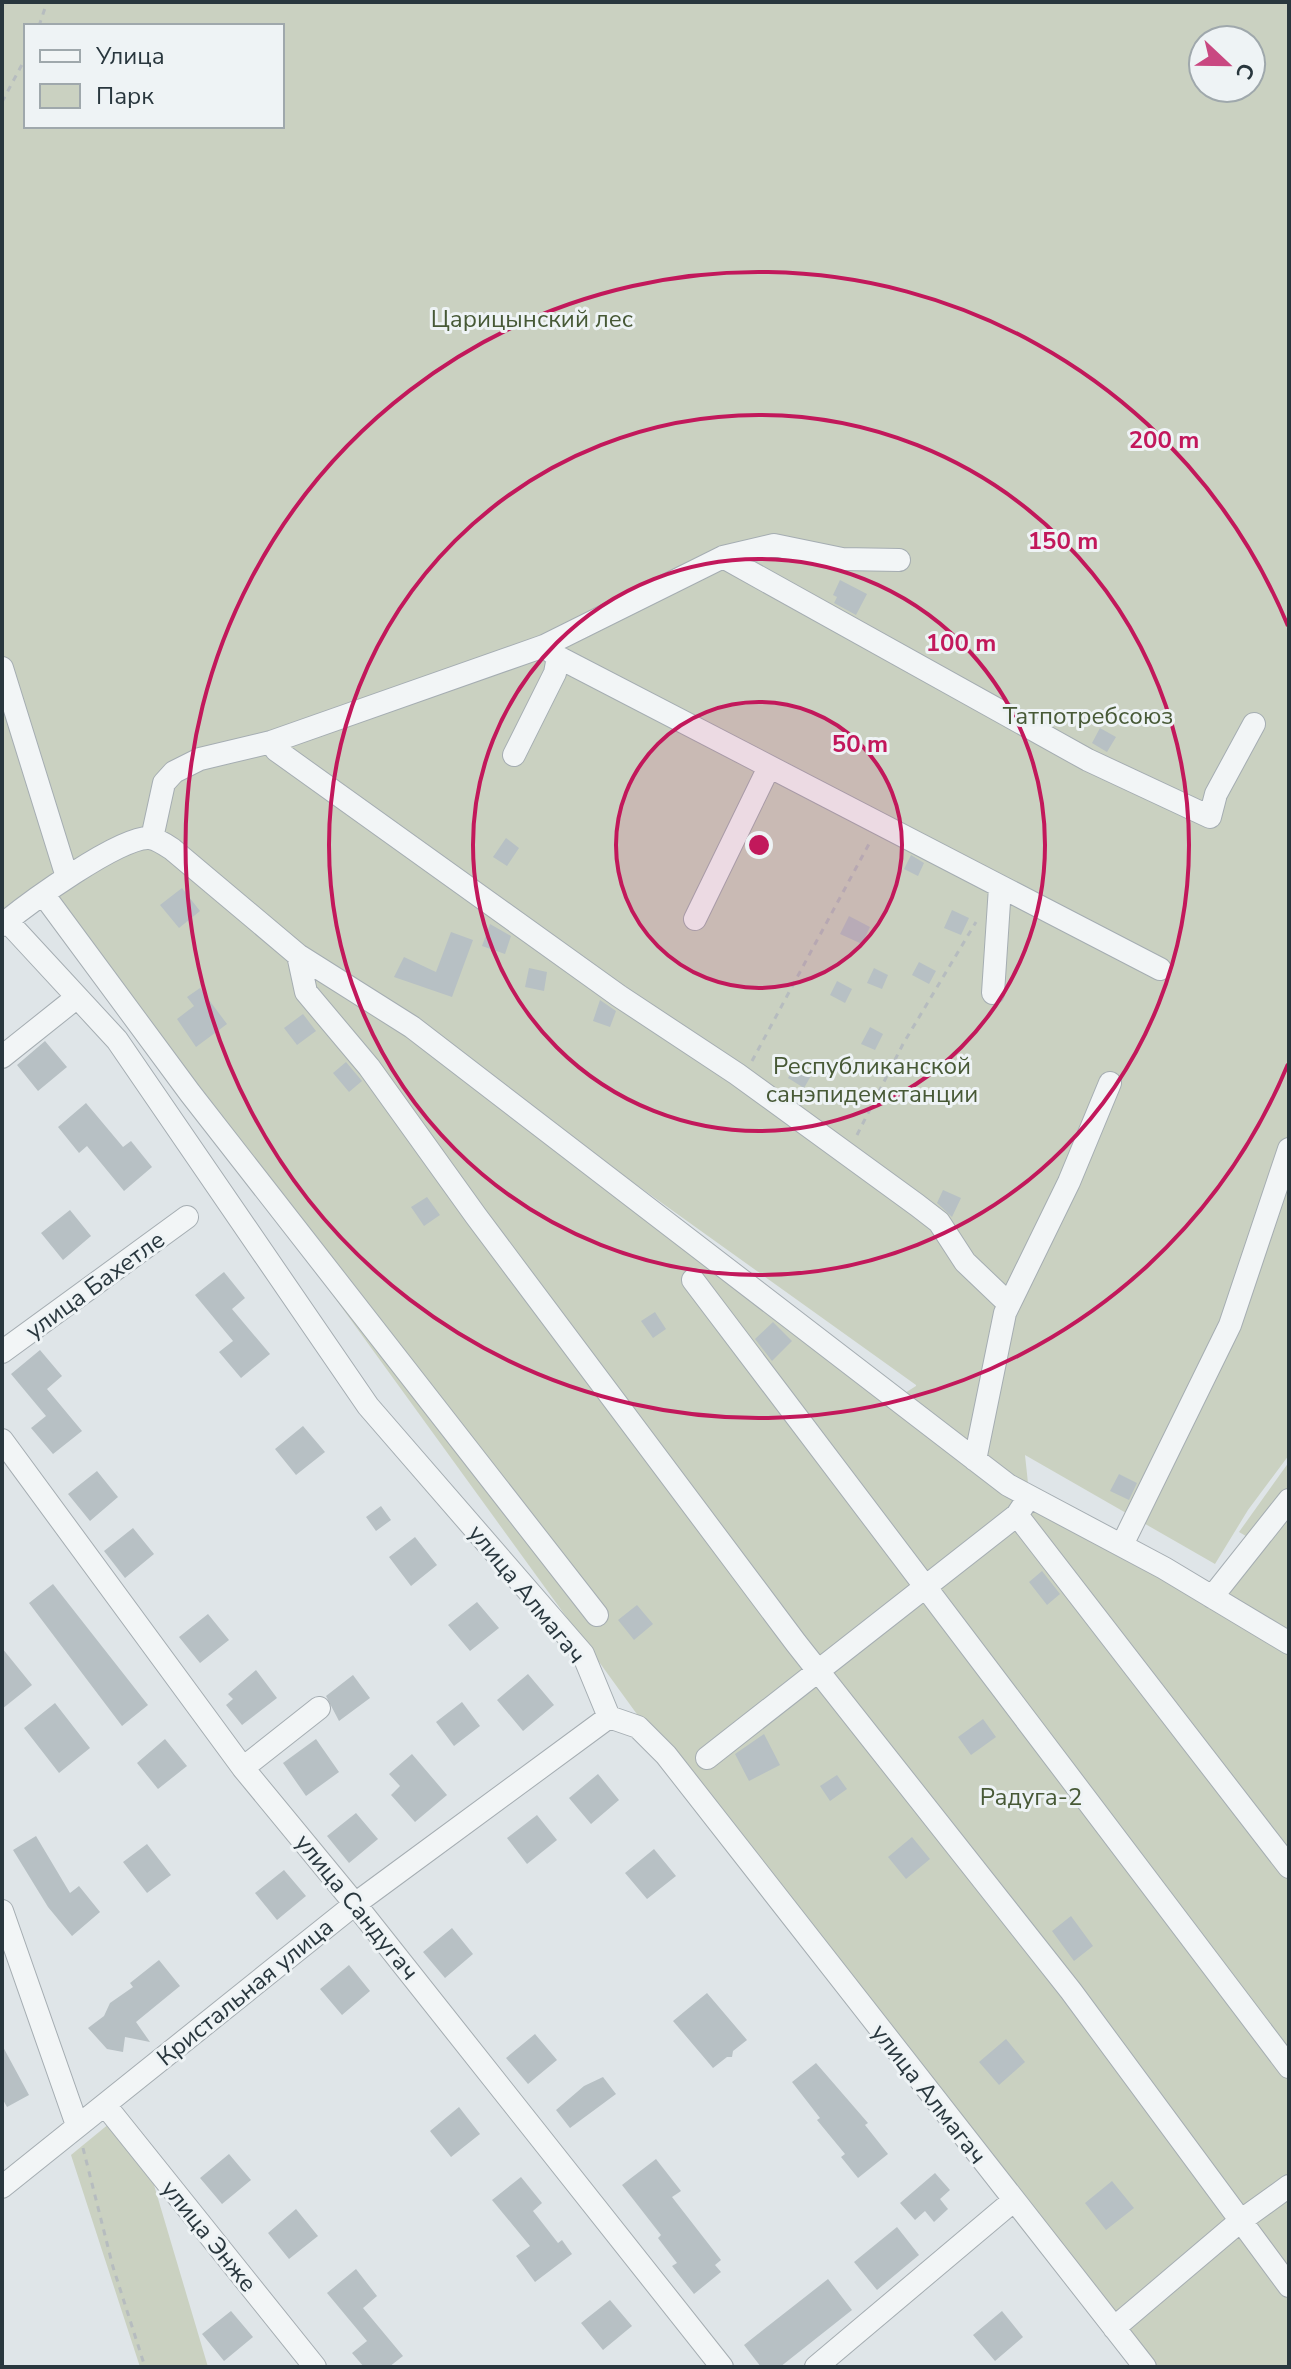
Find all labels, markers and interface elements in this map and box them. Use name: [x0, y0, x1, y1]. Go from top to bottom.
legend: [24, 24, 284, 128]
north arrow: [1187, 24, 1267, 104]
text: Улица: [95, 40, 165, 72]
text: С: [1228, 59, 1261, 84]
text: Парк: [96, 80, 154, 112]
park label: Царицынский лес: [431, 303, 633, 335]
text: 200 m: [1129, 424, 1199, 456]
text: 150 m: [1028, 525, 1098, 557]
text: 100 m: [926, 627, 996, 659]
park label: Татпотребсоюз: [1003, 700, 1173, 732]
text: 50 m: [832, 728, 888, 760]
centre of rings: [745, 831, 773, 859]
park label: Республиканской санэпидемстанции: [766, 1050, 978, 1110]
street label: улица Бахетле: [19, 1224, 171, 1346]
street label: улица Алмагач: [461, 1518, 593, 1670]
park label: Радуга-2: [980, 1781, 1082, 1813]
street label: улица Сандугач: [288, 1827, 426, 1987]
street label: Кристальная улица: [150, 1911, 340, 2073]
street label: улица Алмагач: [864, 2017, 994, 2171]
street label: улица Энже: [154, 2173, 264, 2299]

